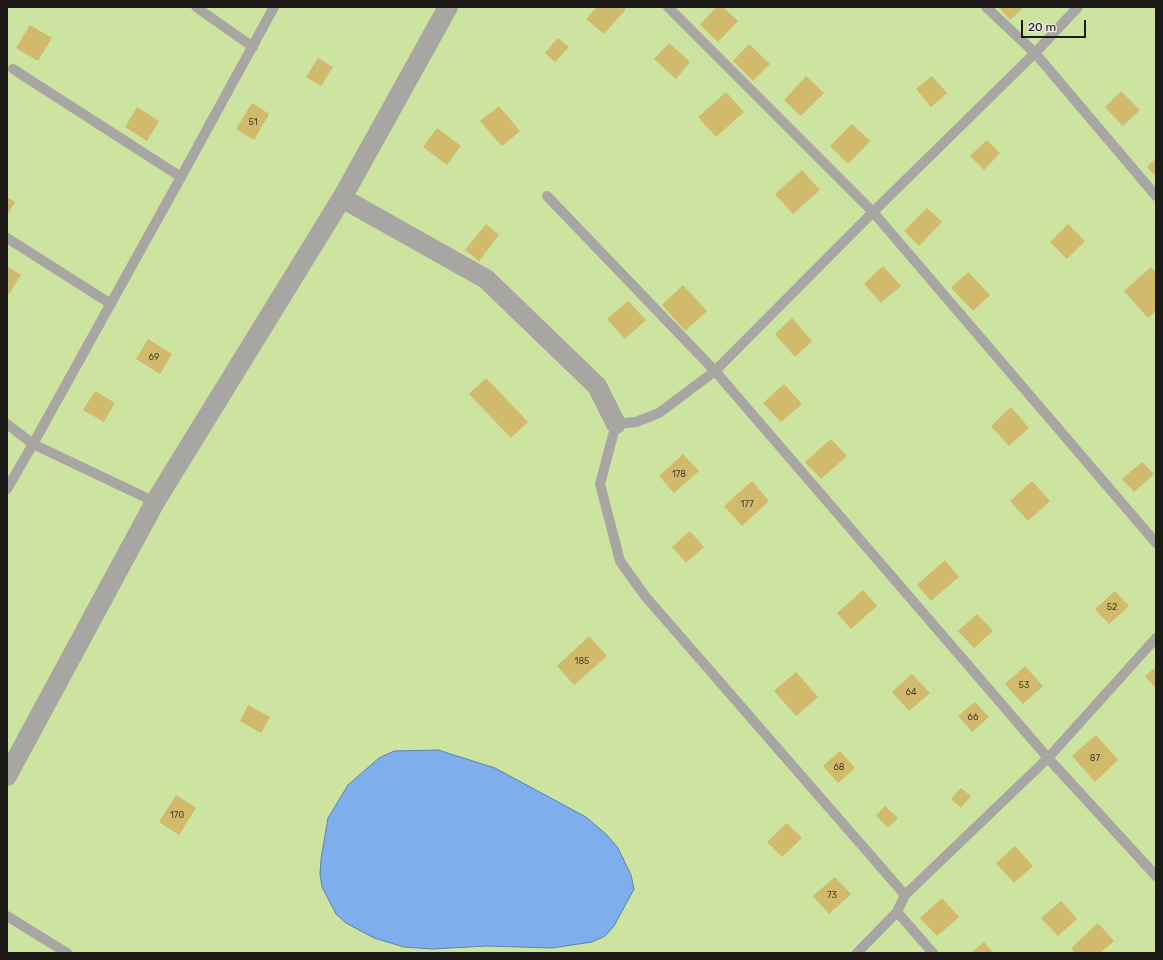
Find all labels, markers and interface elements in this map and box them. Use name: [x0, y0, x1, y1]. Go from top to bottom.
scale bar: [1023, 12, 1088, 38]
text: 20 m: [1028, 20, 1056, 34]
house number: 51: [248, 117, 258, 127]
house number: 69: [149, 352, 159, 362]
house number: 178: [672, 469, 686, 479]
house number: 177: [740, 499, 754, 509]
house number: 52: [1107, 602, 1117, 612]
house number: 185: [575, 656, 589, 666]
house number: 53: [1019, 680, 1029, 690]
house number: 64: [905, 687, 917, 697]
house number: 66: [968, 712, 978, 722]
house number: 87: [1090, 753, 1100, 763]
house number: 68: [833, 762, 845, 772]
house number: 170: [170, 810, 184, 820]
house number: 73: [827, 890, 837, 900]

